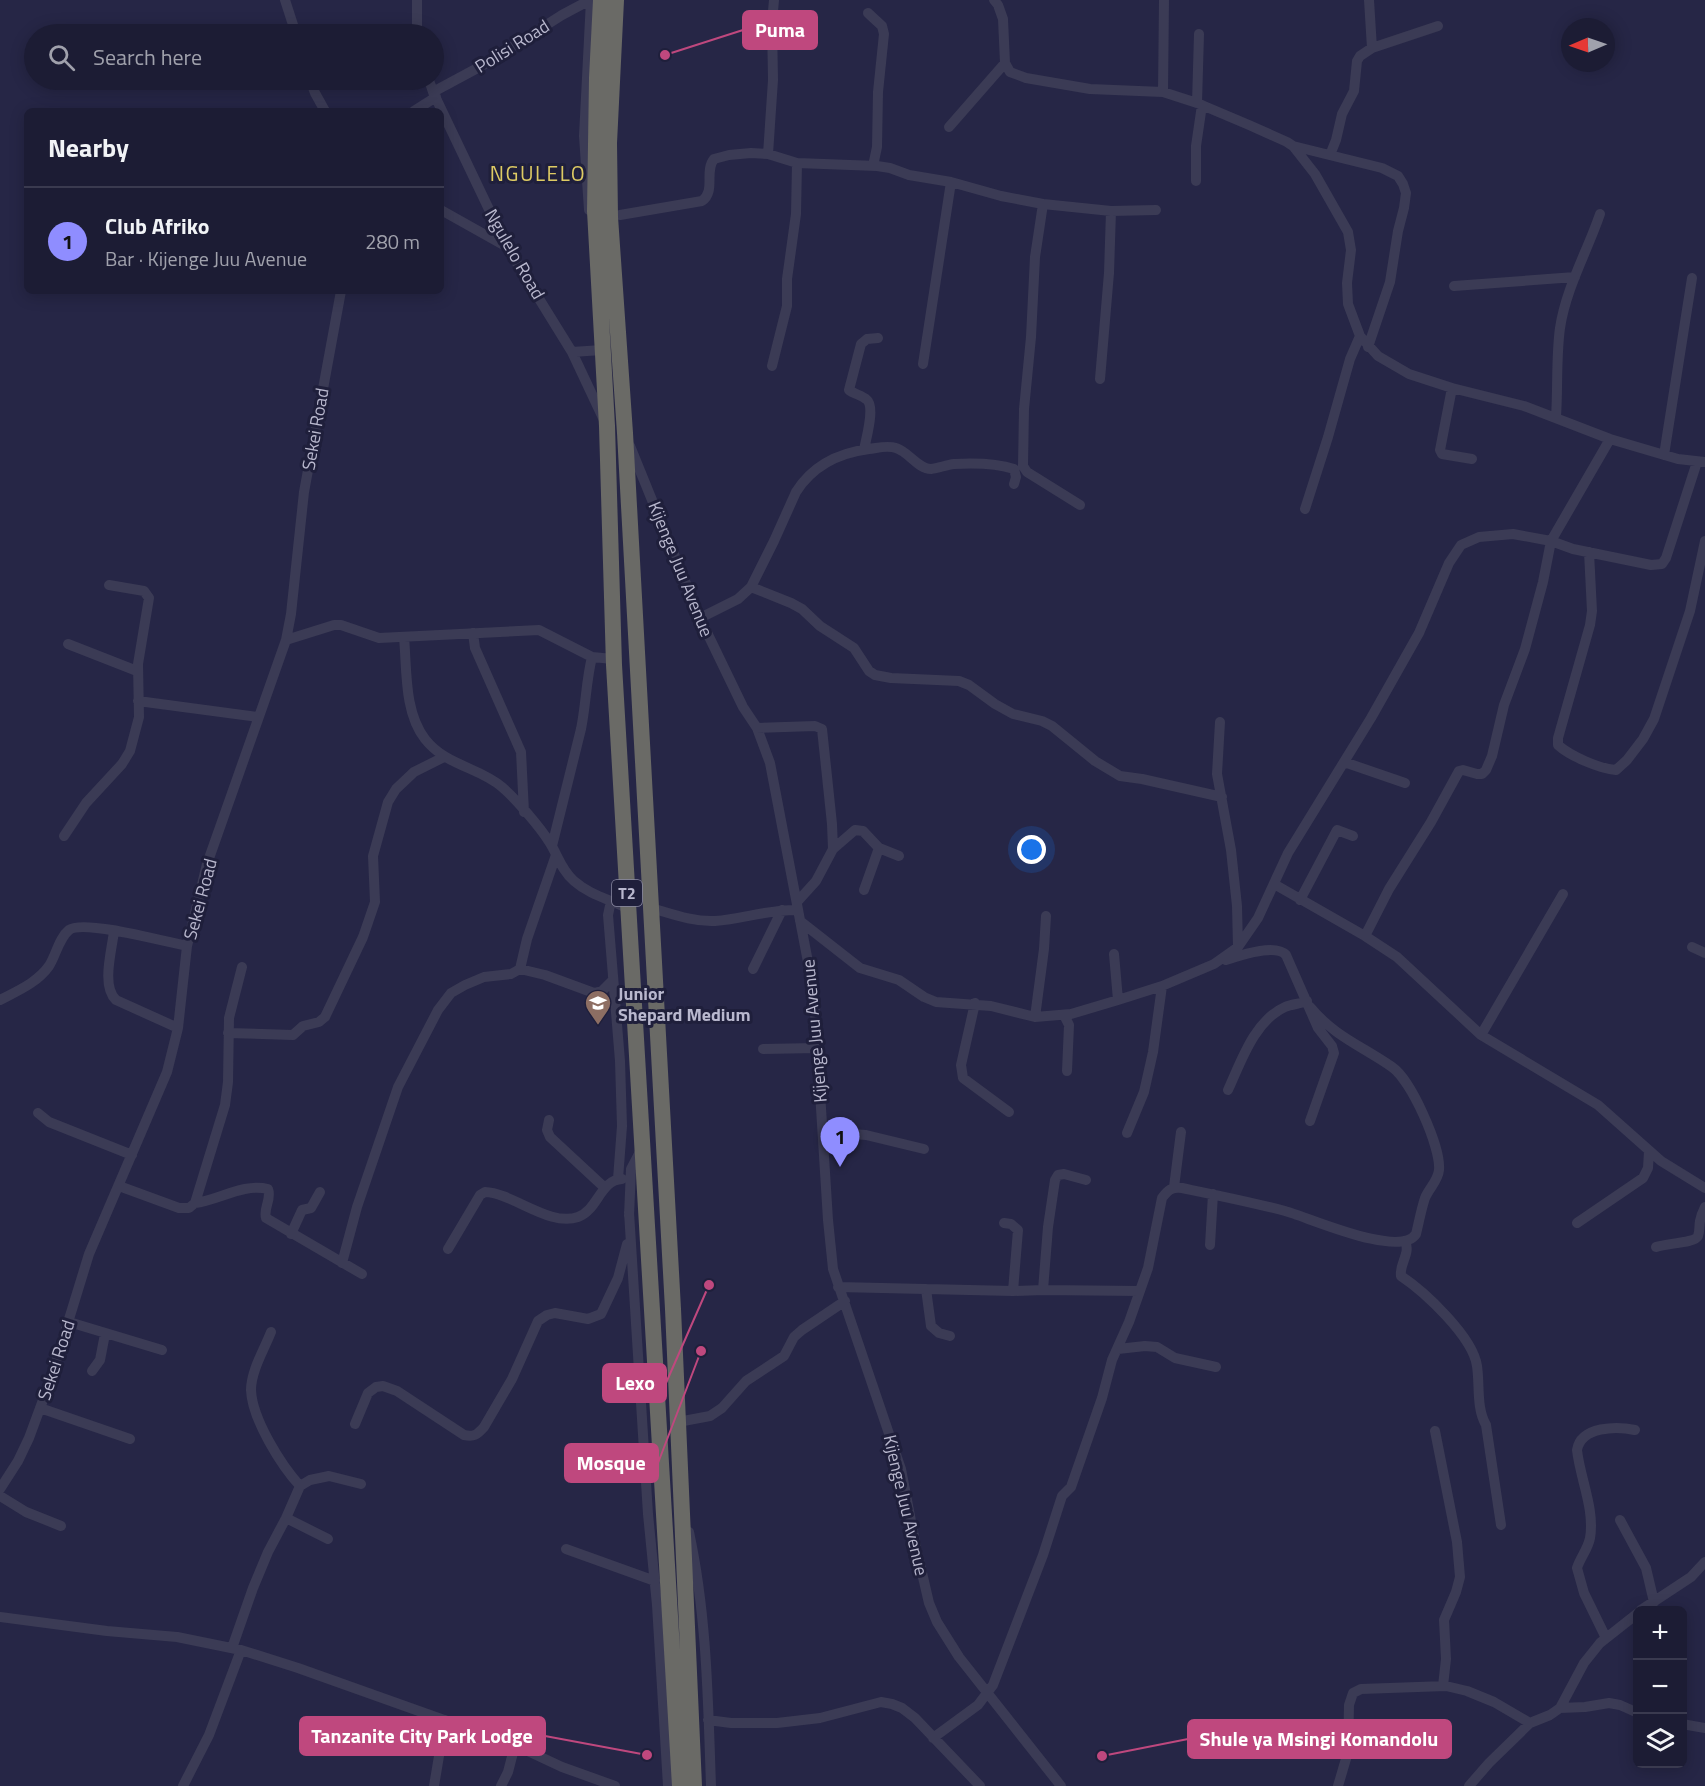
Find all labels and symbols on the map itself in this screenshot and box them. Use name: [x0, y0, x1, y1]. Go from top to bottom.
callout: Puma: [743, 11, 817, 49]
street label: Polisi Road: [469, 12, 555, 80]
text: Puma: [755, 14, 805, 45]
north arrow: [1561, 18, 1615, 72]
district label: NGULELO: [490, 157, 586, 189]
street label: Ngulelo Road: [478, 204, 552, 304]
street label: Sekei Road: [294, 386, 336, 472]
street label: Kijenge Juu Avenue: [642, 497, 720, 641]
your location: [1017, 835, 1046, 864]
street label: Sekei Road: [176, 855, 224, 943]
road number: T2: [612, 880, 642, 906]
street label: Kijenge Juu Avenue: [794, 958, 834, 1104]
place label: Junior Shepard Medium: [618, 980, 751, 1028]
school or university icon: Junior Shepard Medium: [583, 988, 613, 1026]
pin: 1: [820, 1118, 860, 1167]
street label: Sekei Road: [30, 1316, 82, 1404]
callout: Lexo: [603, 1364, 666, 1402]
text: Lexo: [615, 1367, 655, 1398]
street label: Kijenge Juu Avenue: [877, 1432, 935, 1578]
callout: Mosque: [565, 1444, 658, 1482]
text: Mosque: [576, 1447, 646, 1478]
callout: Tanzanite City Park Lodge: [300, 1717, 545, 1755]
text: Tanzanite City Park Lodge: [311, 1720, 533, 1751]
callout: Shule ya Msingi Komandolu: [1188, 1720, 1451, 1758]
text: Shule ya Msingi Komandolu: [1200, 1723, 1438, 1754]

